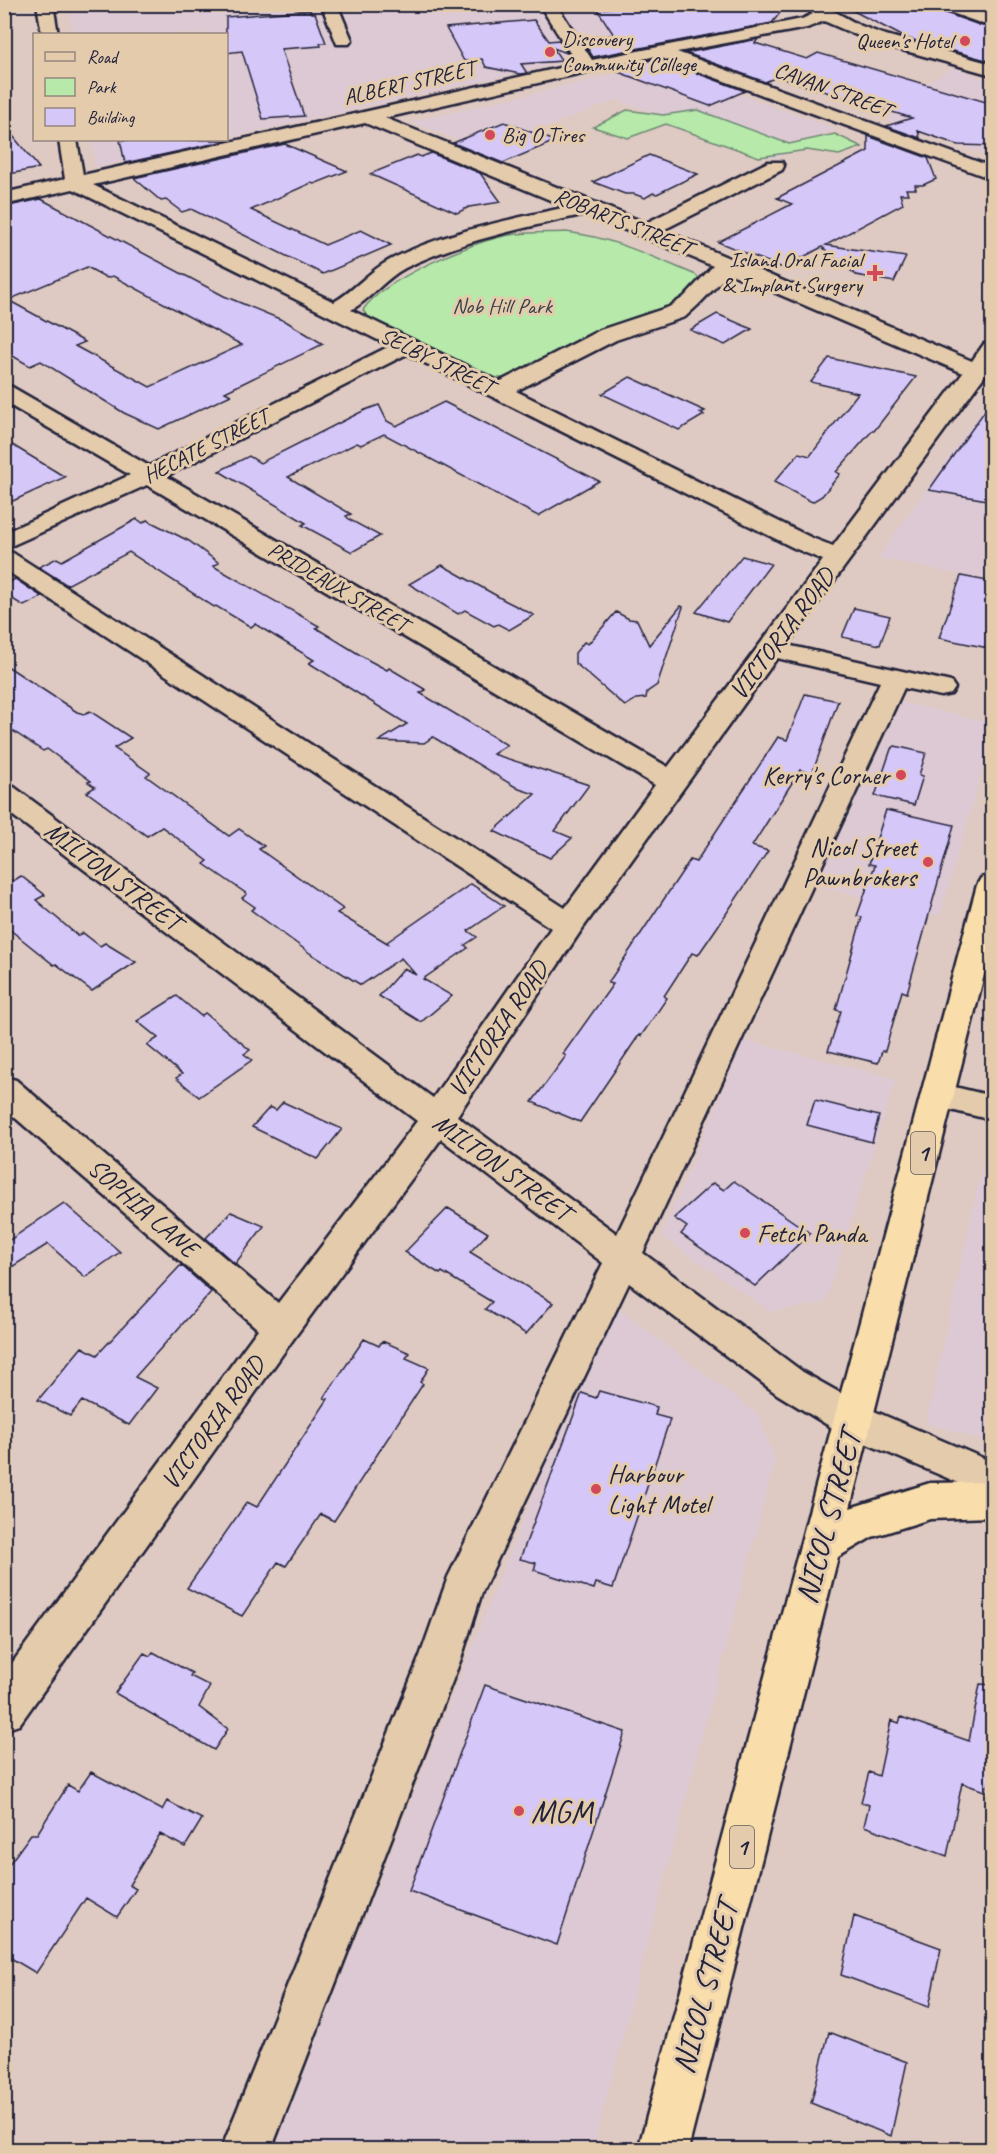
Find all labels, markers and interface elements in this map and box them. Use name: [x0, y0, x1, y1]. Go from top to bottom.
place label: Discovery Community College: [562, 25, 698, 78]
place label: Queen's Hotel: [856, 27, 957, 55]
legend: [33, 33, 228, 141]
marker: Queen's Hotel: [958, 34, 972, 48]
marker: Discovery Community College: [543, 45, 557, 59]
text: Road: [87, 46, 120, 68]
street label: ALBERT STREET: [341, 53, 483, 112]
street label: CAVAN STREET: [771, 56, 900, 126]
text: Park: [87, 76, 117, 98]
text: Building: [87, 106, 136, 128]
place label: Big O Tires: [502, 121, 586, 149]
marker: Big O Tires: [483, 128, 497, 142]
street label: ROBARTS STREET: [550, 182, 701, 265]
place label: Island Oral Facial & Implant Surgery: [722, 246, 866, 299]
marker: Island Oral Facial & Implant Surgery: [866, 264, 884, 282]
park label: Nob Hill Park: [452, 292, 554, 320]
street label: SELBY STREET: [376, 321, 504, 403]
street label: HECATE STREET: [139, 400, 278, 490]
street label: PRIDEAUX STREET: [263, 536, 418, 641]
street label: VICTORIA ROAD: [722, 559, 844, 706]
place label: Kerry's Corner: [763, 759, 892, 792]
marker: Kerry's Corner: [894, 768, 908, 782]
street label: MILTON STREET: [38, 814, 193, 942]
place label: Nicol Street Pawnbrokers: [803, 831, 918, 894]
marker: Nicol Street Pawnbrokers: [921, 855, 935, 869]
street label: VICTORIA ROAD: [441, 952, 557, 1103]
street label: MILTON STREET: [426, 1106, 582, 1232]
road number: 1: [911, 1132, 935, 1174]
street label: SOPHIA LANE: [81, 1151, 208, 1267]
place label: Fetch Panda: [757, 1217, 869, 1250]
marker: Fetch Panda: [738, 1226, 752, 1240]
street label: VICTORIA ROAD: [154, 1348, 274, 1496]
street label: NICOL STREET: [785, 1420, 872, 1608]
place label: Harbour Light Motel: [608, 1458, 714, 1521]
marker: Harbour Light Motel: [589, 1482, 603, 1496]
place label: MGM: [531, 1791, 595, 1832]
marker: MGM: [512, 1804, 526, 1818]
road number: 1: [730, 1826, 754, 1868]
street label: NICOL STREET: [662, 1890, 749, 2078]

